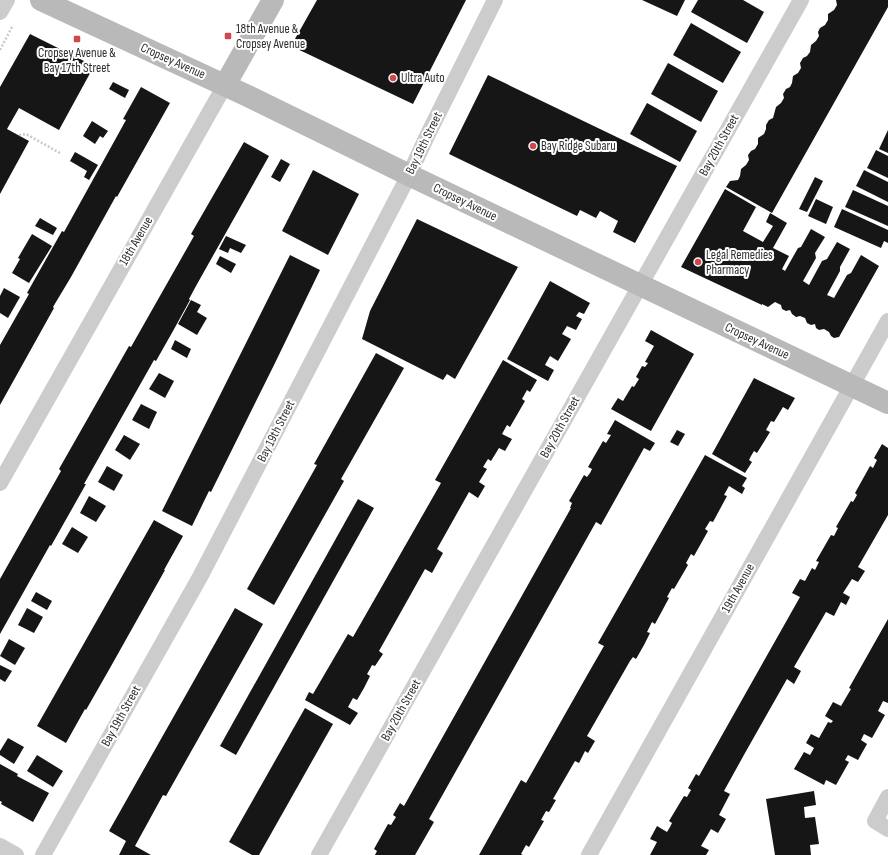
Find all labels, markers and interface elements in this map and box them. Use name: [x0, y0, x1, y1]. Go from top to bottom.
place label: 18th Avenue & Cropsey Avenue: [236, 21, 305, 52]
marker: 18th Avenue & Cropsey Avenue: [223, 31, 233, 41]
marker: Cropsey Avenue & Bay 17th Street: [72, 34, 82, 44]
street label: Cropsey Avenue: [138, 40, 208, 82]
place label: Cropsey Avenue & Bay 17th Street: [38, 45, 116, 76]
place label: Ultra Auto: [401, 70, 445, 86]
marker: Ultra Auto: [388, 73, 398, 83]
street label: Bay 19th Street: [402, 109, 446, 177]
street label: Bay 20th Street: [696, 111, 742, 179]
place label: Bay Ridge Subaru: [541, 138, 616, 154]
marker: Bay Ridge Subaru: [528, 141, 538, 151]
street label: Cropsey Avenue: [430, 180, 500, 224]
street label: 18th Avenue: [116, 214, 156, 268]
place label: Legal Remedies Pharmacy: [706, 247, 773, 278]
marker: Legal Remedies Pharmacy: [693, 257, 703, 267]
street label: Cropsey Avenue: [722, 319, 792, 363]
street label: Bay 20th Street: [537, 393, 583, 461]
street label: Bay 19th Street: [254, 397, 298, 465]
street label: 19th Avenue: [718, 561, 758, 615]
street label: Bay 20th Street: [378, 676, 424, 744]
street label: Bay 19th Street: [98, 683, 144, 749]

